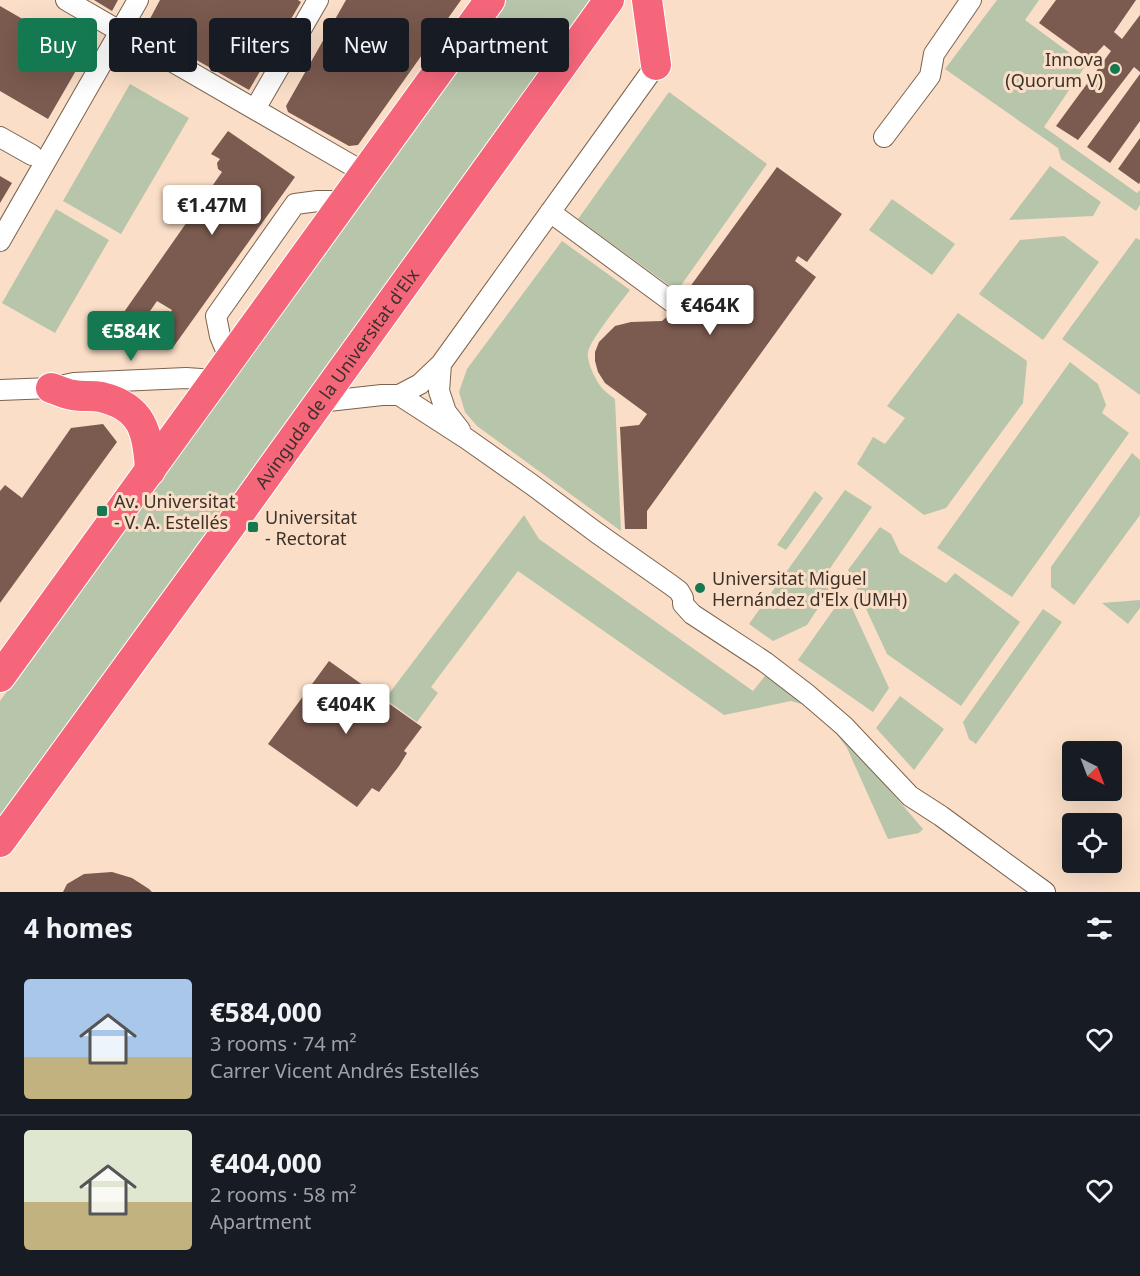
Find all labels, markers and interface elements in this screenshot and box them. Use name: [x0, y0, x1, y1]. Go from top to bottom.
chip: Buy: [18, 18, 97, 72]
chip: Rent: [109, 18, 197, 72]
chip: Filters: [209, 18, 311, 72]
chip: New: [323, 18, 409, 72]
chip: Apartment: [421, 18, 569, 72]
place label: Innova (Quorum V): [1005, 47, 1103, 92]
marker: Innova (Quorum V): [1108, 62, 1122, 76]
pin: €1.47M: [163, 185, 261, 236]
text: €1.47M: [177, 191, 247, 218]
street label: Avinguda de la Universitat d'Elx: [249, 263, 424, 493]
pin: €464K: [668, 285, 752, 336]
text: €464K: [680, 291, 740, 318]
pin: €584K: [89, 311, 173, 362]
text: €584K: [101, 317, 161, 344]
place label: Av. Universitat - V. A. Estellés: [114, 489, 236, 534]
marker: Av. Universitat - V. A. Estellés: [95, 504, 109, 518]
place label: Universitat - Rectorat: [265, 505, 358, 550]
marker: Universitat - Rectorat: [246, 520, 260, 534]
place label: Universitat Miguel Hernández d'Elx (UMH): [712, 566, 907, 611]
marker: Universitat Miguel Hernández d'Elx (UMH): [693, 581, 707, 595]
pin: €404K: [304, 684, 388, 735]
text: €404K: [316, 690, 376, 717]
north arrow: [1062, 741, 1122, 801]
map controls: [1062, 741, 1122, 873]
button: locate: [1062, 813, 1122, 873]
text: 4 homes: [24, 910, 133, 946]
icon: filters: [1083, 912, 1116, 945]
text: €584,000: [210, 994, 322, 1030]
icon: home: [72, 1003, 144, 1075]
icon: heart: [1083, 1023, 1116, 1056]
text: 3 rooms · 74 m²: [210, 1030, 357, 1057]
text: Carrer Vicent Andrés Estellés: [210, 1057, 479, 1084]
text: €404,000: [210, 1145, 322, 1181]
icon: home: [72, 1154, 144, 1226]
icon: heart: [1083, 1174, 1116, 1207]
text: 2 rooms · 58 m²: [210, 1181, 357, 1208]
text: Apartment: [210, 1208, 311, 1235]

